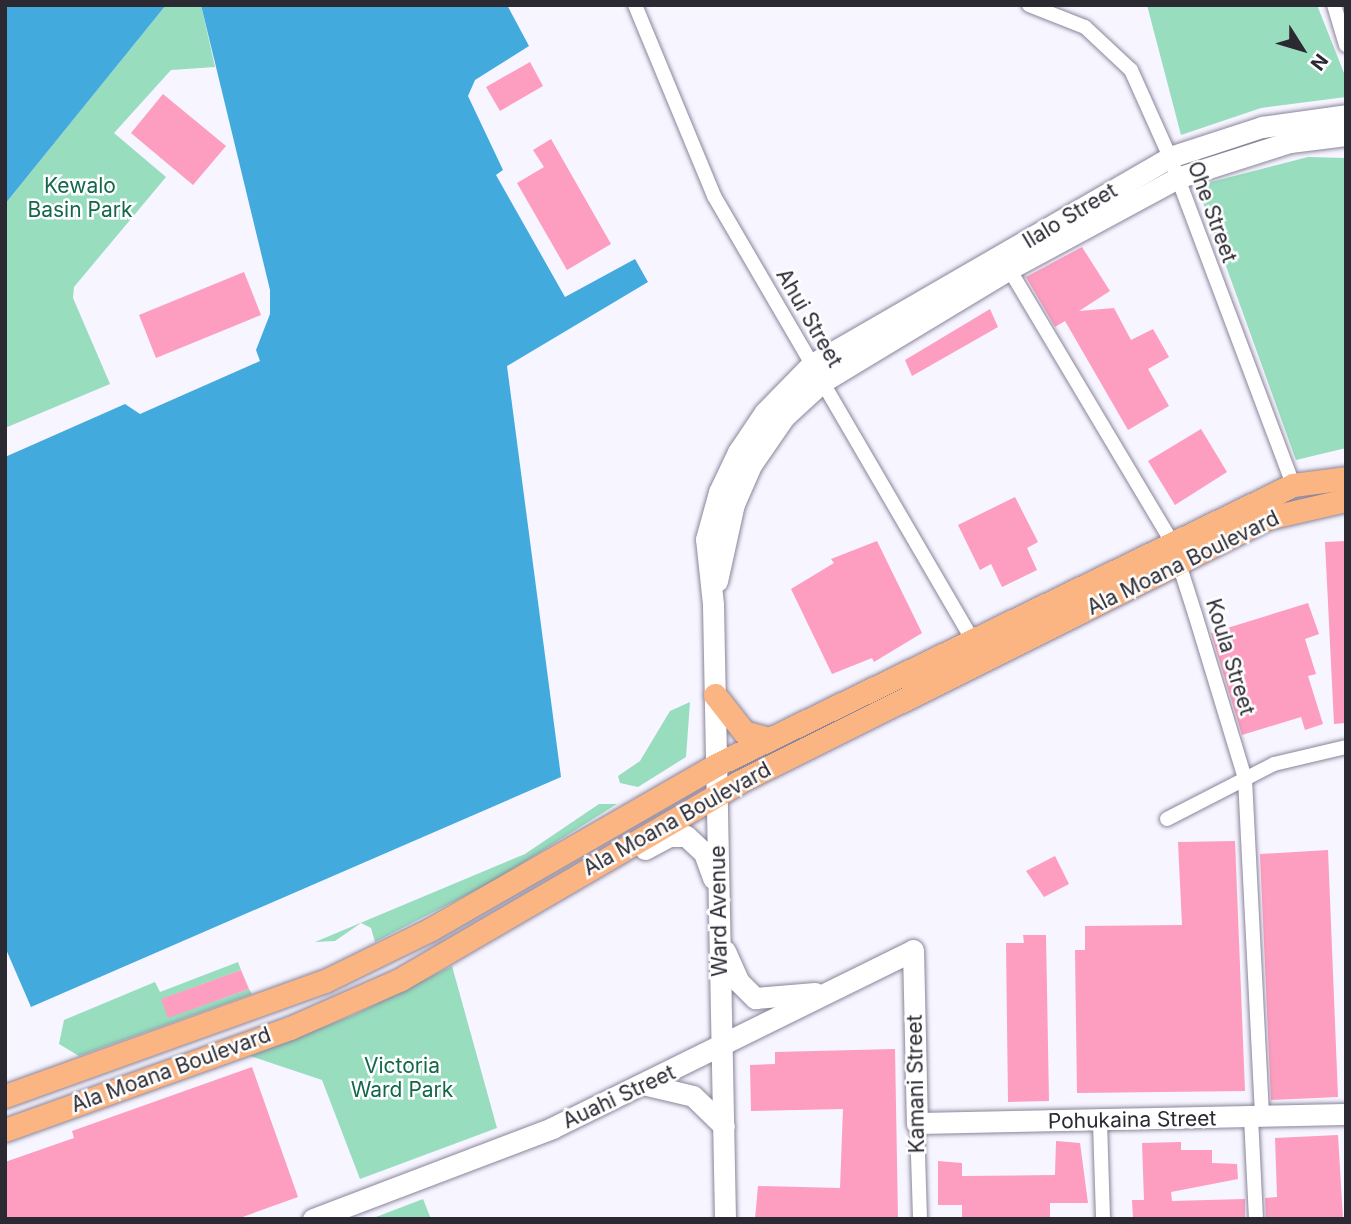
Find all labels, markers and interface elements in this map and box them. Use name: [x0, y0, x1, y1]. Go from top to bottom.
north arrow: [1267, 14, 1337, 84]
text: N: [1306, 49, 1333, 75]
street label: Ohe Street: [1182, 158, 1242, 266]
park label: Kewalo Basin Park: [28, 173, 132, 223]
street label: Ilalo Street: [1018, 178, 1122, 254]
street label: Ahui Street: [771, 264, 847, 372]
street label: Ala Moana Boulevard: [1083, 506, 1283, 620]
street label: Koula Street: [1200, 596, 1260, 718]
street label: Ala Moana Boulevard: [579, 757, 775, 881]
street label: Ward Avenue: [705, 845, 733, 977]
street label: Kamani Street: [902, 1014, 930, 1154]
street label: Ala Moana Boulevard: [68, 1022, 274, 1118]
park label: Victoria Ward Park: [351, 1053, 453, 1103]
street label: Auahi Street: [559, 1060, 679, 1134]
street label: Pohukaina Street: [1048, 1106, 1216, 1134]

